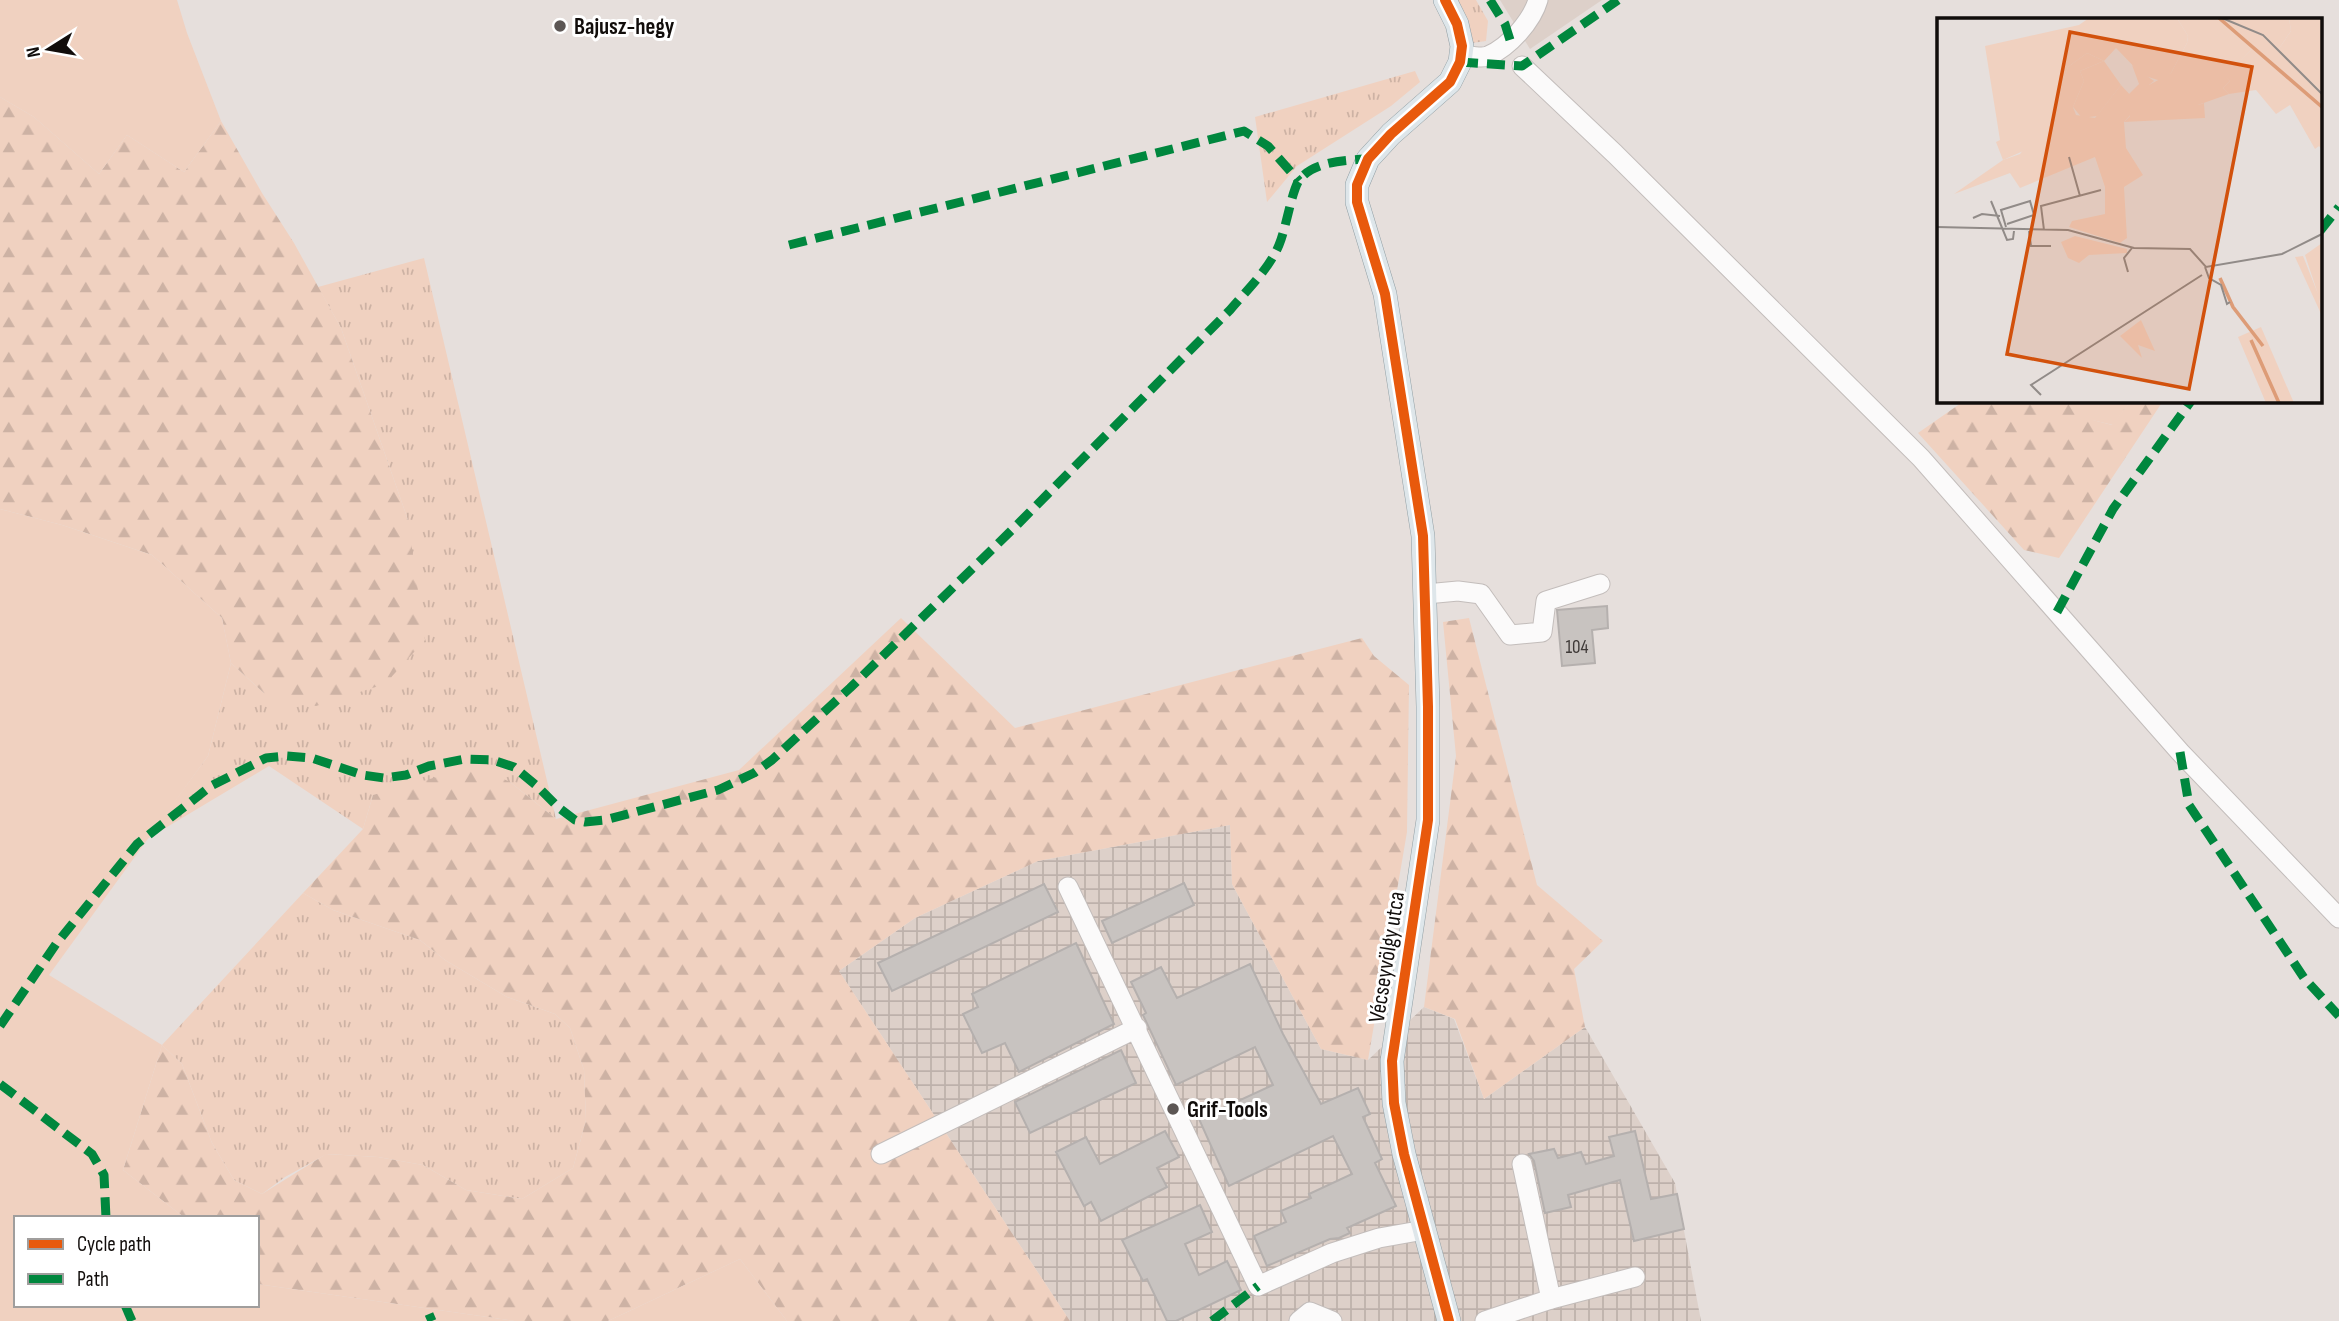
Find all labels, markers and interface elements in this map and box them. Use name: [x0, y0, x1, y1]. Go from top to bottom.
place label: Bajusz-hegy: [574, 13, 675, 41]
north arrow: [14, 14, 84, 84]
marker: Bajusz-hegy: [552, 18, 568, 34]
inset map: [1937, 18, 2322, 402]
text: N: [22, 45, 46, 59]
house number: 104: [1565, 636, 1589, 659]
street label: Vécseyvölgy utca: [1363, 890, 1411, 1025]
place label: Grif-Tools: [1187, 1096, 1268, 1124]
marker: Grif-Tools: [1165, 1101, 1181, 1117]
legend: [14, 1216, 259, 1307]
text: Cycle path: [77, 1232, 151, 1257]
text: Path: [77, 1267, 109, 1292]

